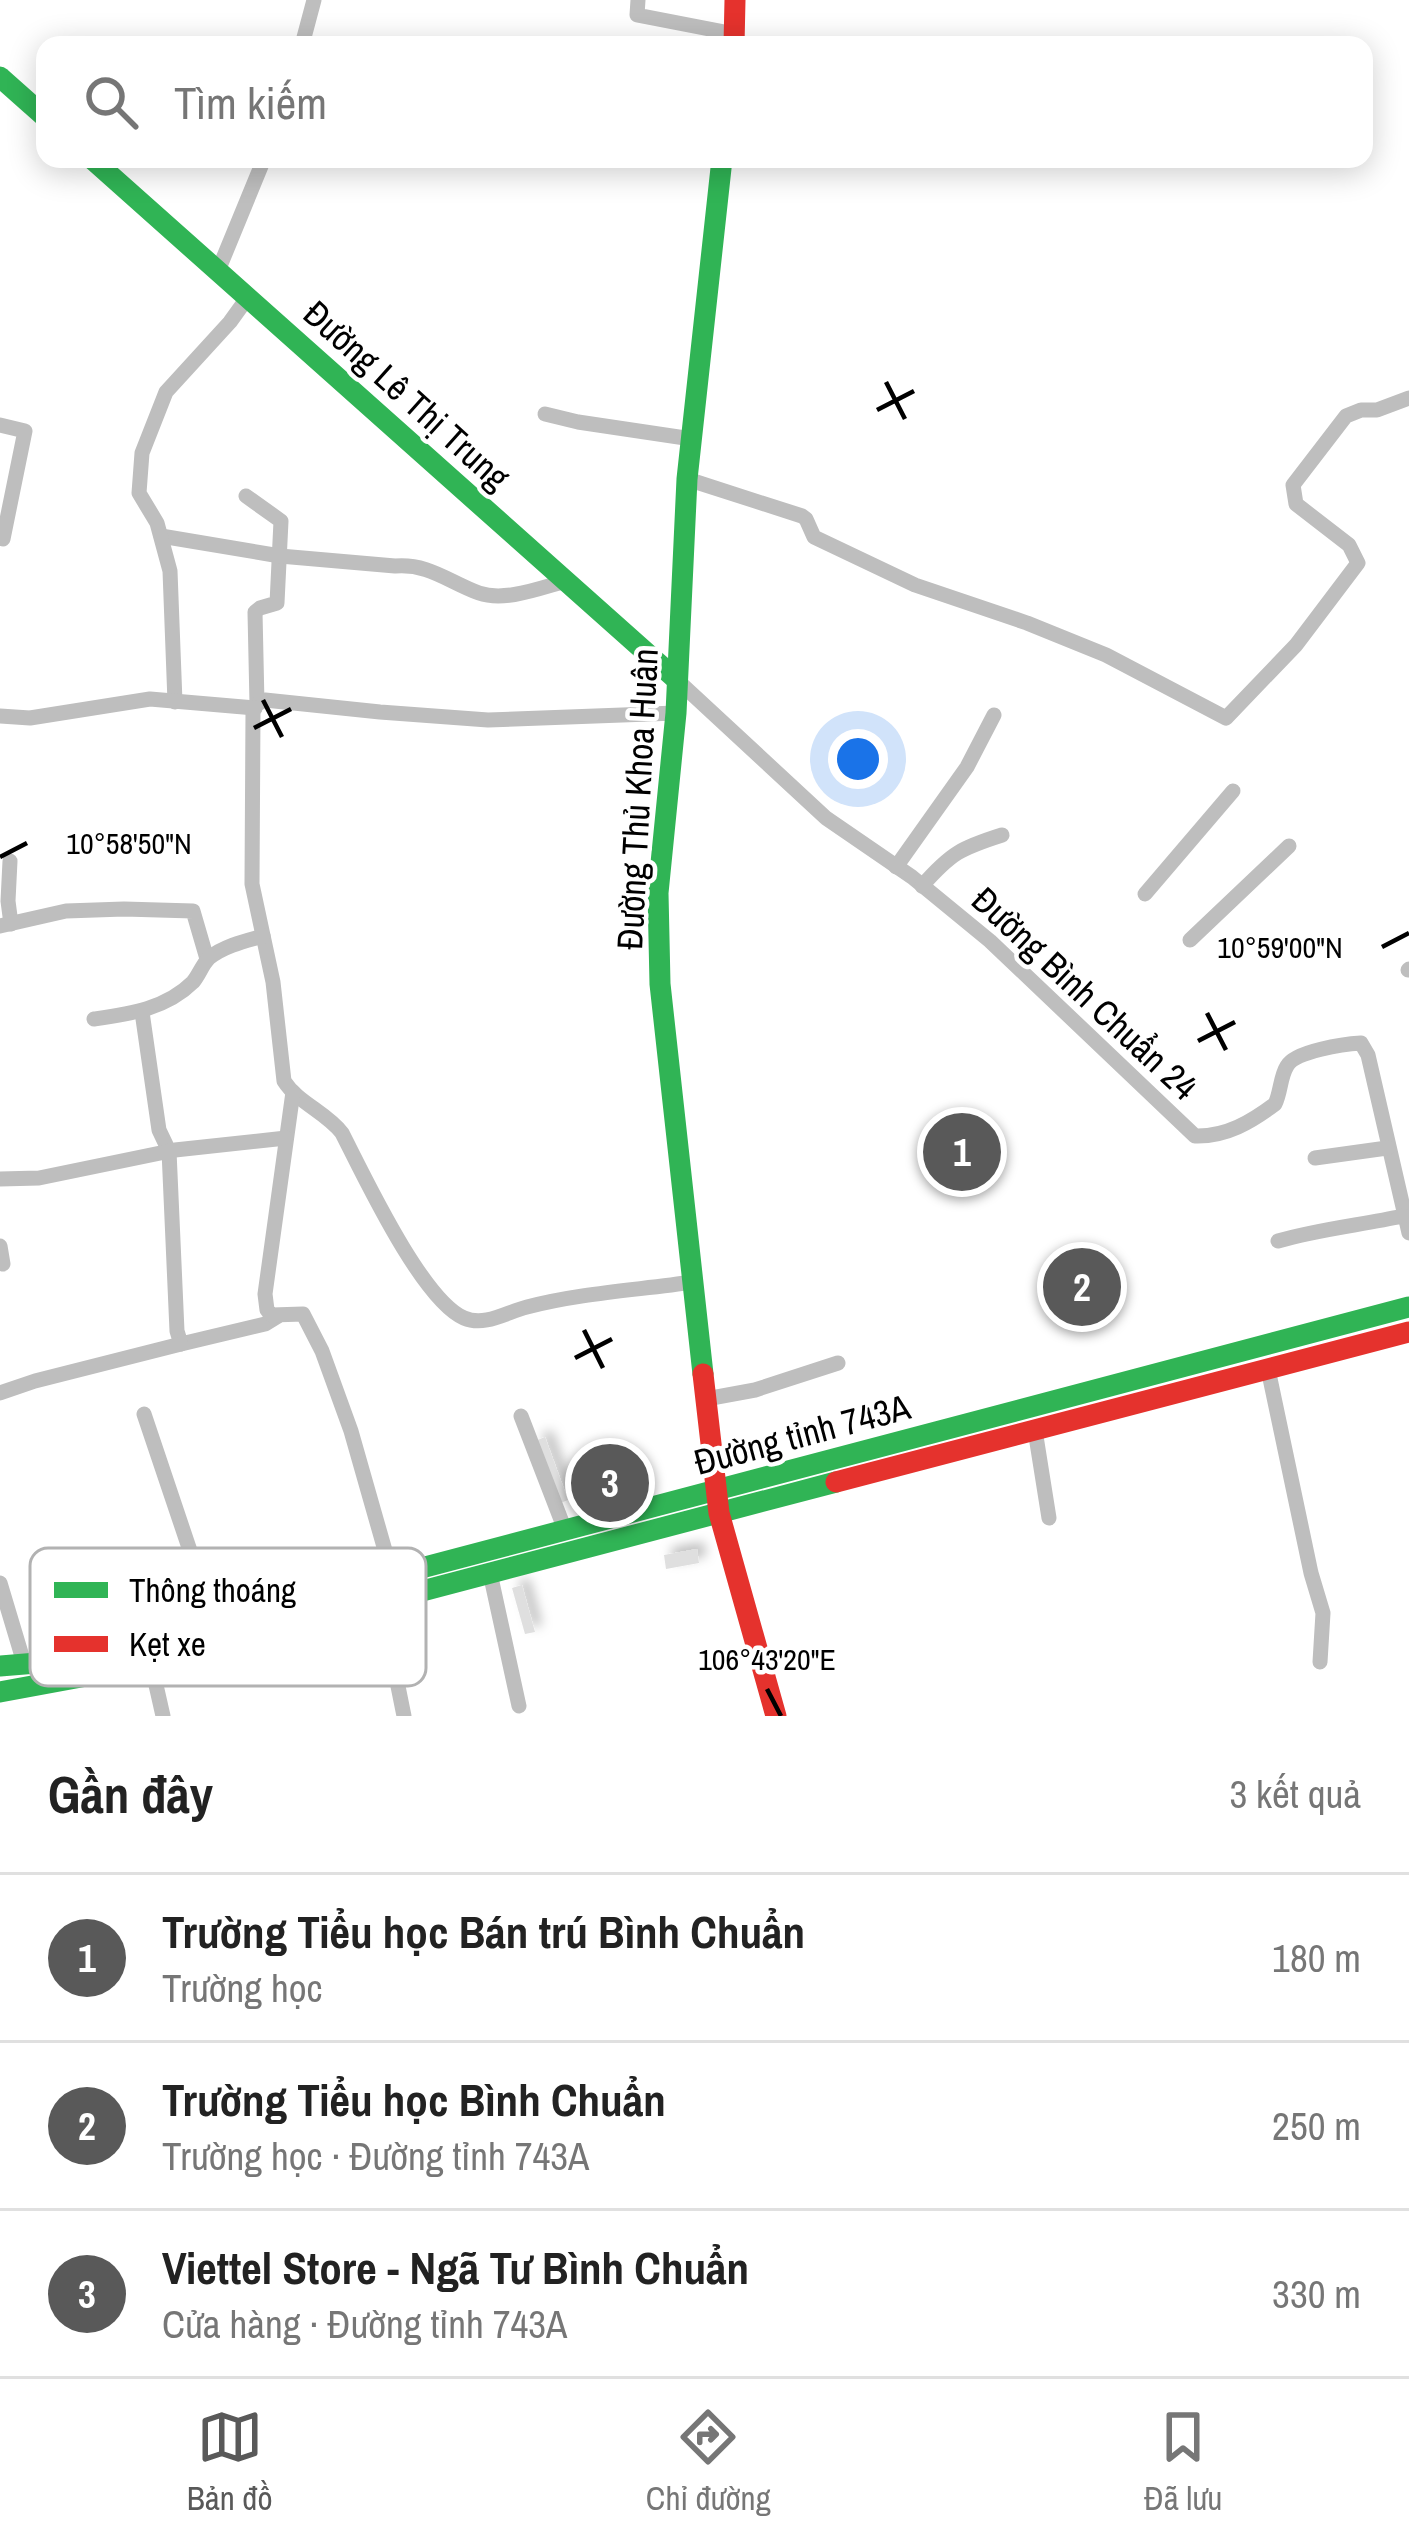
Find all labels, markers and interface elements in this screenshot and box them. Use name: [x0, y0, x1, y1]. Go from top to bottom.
search box: [36, 36, 1373, 168]
icon: search: [78, 69, 144, 135]
text: Tìm kiếm: [174, 72, 327, 133]
street label: Đường Lê Thị Trung: [294, 289, 521, 501]
street label: Đường Thủ Khoa Huân: [605, 647, 669, 951]
your location: [828, 729, 888, 789]
text: 10°58'50"N: [66, 823, 192, 863]
street label: Đường Bình Chuẩn 24: [962, 876, 1208, 1110]
text: 10°59'00"N: [1217, 927, 1343, 967]
pin: 1: [923, 1107, 1001, 1197]
pin: 2: [1043, 1242, 1121, 1332]
street label: Đường tỉnh 743A: [689, 1382, 916, 1486]
pin: 3: [571, 1438, 649, 1528]
legend: [30, 1548, 426, 1686]
text: Thông thoáng: [129, 1568, 296, 1612]
text: Kẹt xe: [129, 1622, 206, 1666]
text: 106°43'20"E: [698, 1639, 836, 1679]
text: Gần đây: [48, 1760, 213, 1829]
text: 3 kết quả: [1229, 1768, 1361, 1820]
text: Trường Tiểu học Bán trú Bình Chuẩn: [162, 1901, 805, 1962]
text: 1: [78, 1932, 96, 1984]
text: 180 m: [1272, 1932, 1361, 1984]
text: Trường học: [162, 1962, 323, 2014]
text: Trường Tiểu học Bình Chuẩn: [162, 2069, 666, 2130]
text: 2: [78, 2100, 96, 2152]
text: 250 m: [1272, 2100, 1361, 2152]
text: Trường học · Đường tỉnh 743A: [162, 2130, 589, 2182]
text: Viettel Store - Ngã Tư Bình Chuẩn: [162, 2237, 749, 2298]
text: 3: [78, 2268, 96, 2320]
text: 330 m: [1272, 2268, 1361, 2320]
text: Cửa hàng · Đường tỉnh 743A: [162, 2298, 567, 2350]
tab: Bản đồ: [187, 2404, 272, 2520]
tab: Chỉ đường: [646, 2404, 771, 2520]
tab: Đã lưu: [1144, 2404, 1222, 2520]

